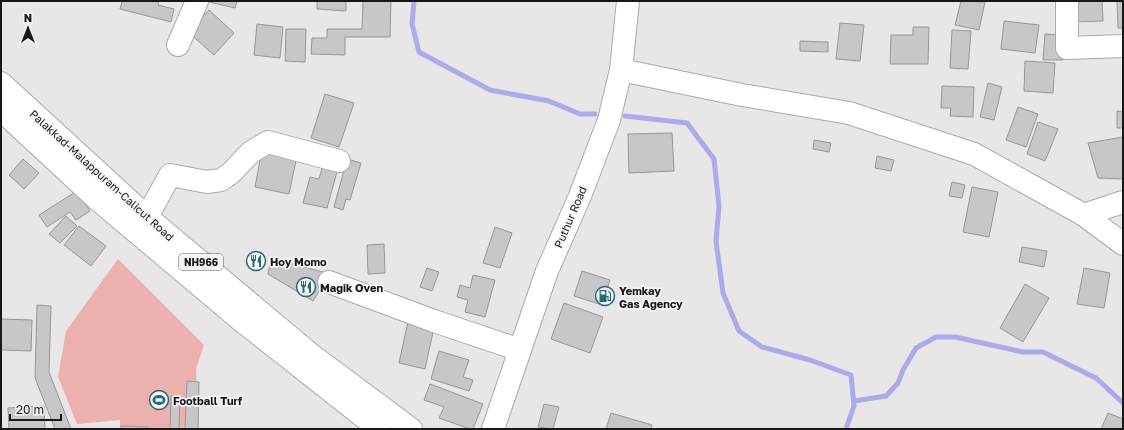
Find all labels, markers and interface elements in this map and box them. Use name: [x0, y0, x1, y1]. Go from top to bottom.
north arrow: [8, 8, 48, 48]
text: N: [24, 11, 32, 24]
street label: Palakkad-Malappuram-Calicut Road: [27, 107, 177, 243]
street label: Puthur Road: [551, 184, 589, 250]
restaurant icon: Hoy Momo: [245, 250, 267, 272]
road number: NH966: [179, 254, 223, 270]
place label: Hoy Momo: [270, 255, 327, 268]
restaurant icon: Magik Oven: [295, 276, 317, 298]
place label: Magik Oven: [320, 281, 383, 294]
place label: Yemkay Gas Agency: [619, 284, 683, 310]
fuel station icon: Yemkay Gas Agency: [594, 285, 616, 307]
sports icon: Football Turf: [148, 389, 170, 411]
place label: Football Turf: [173, 394, 242, 407]
scale bar: [10, 396, 61, 422]
text: 20 m: [16, 402, 44, 417]

